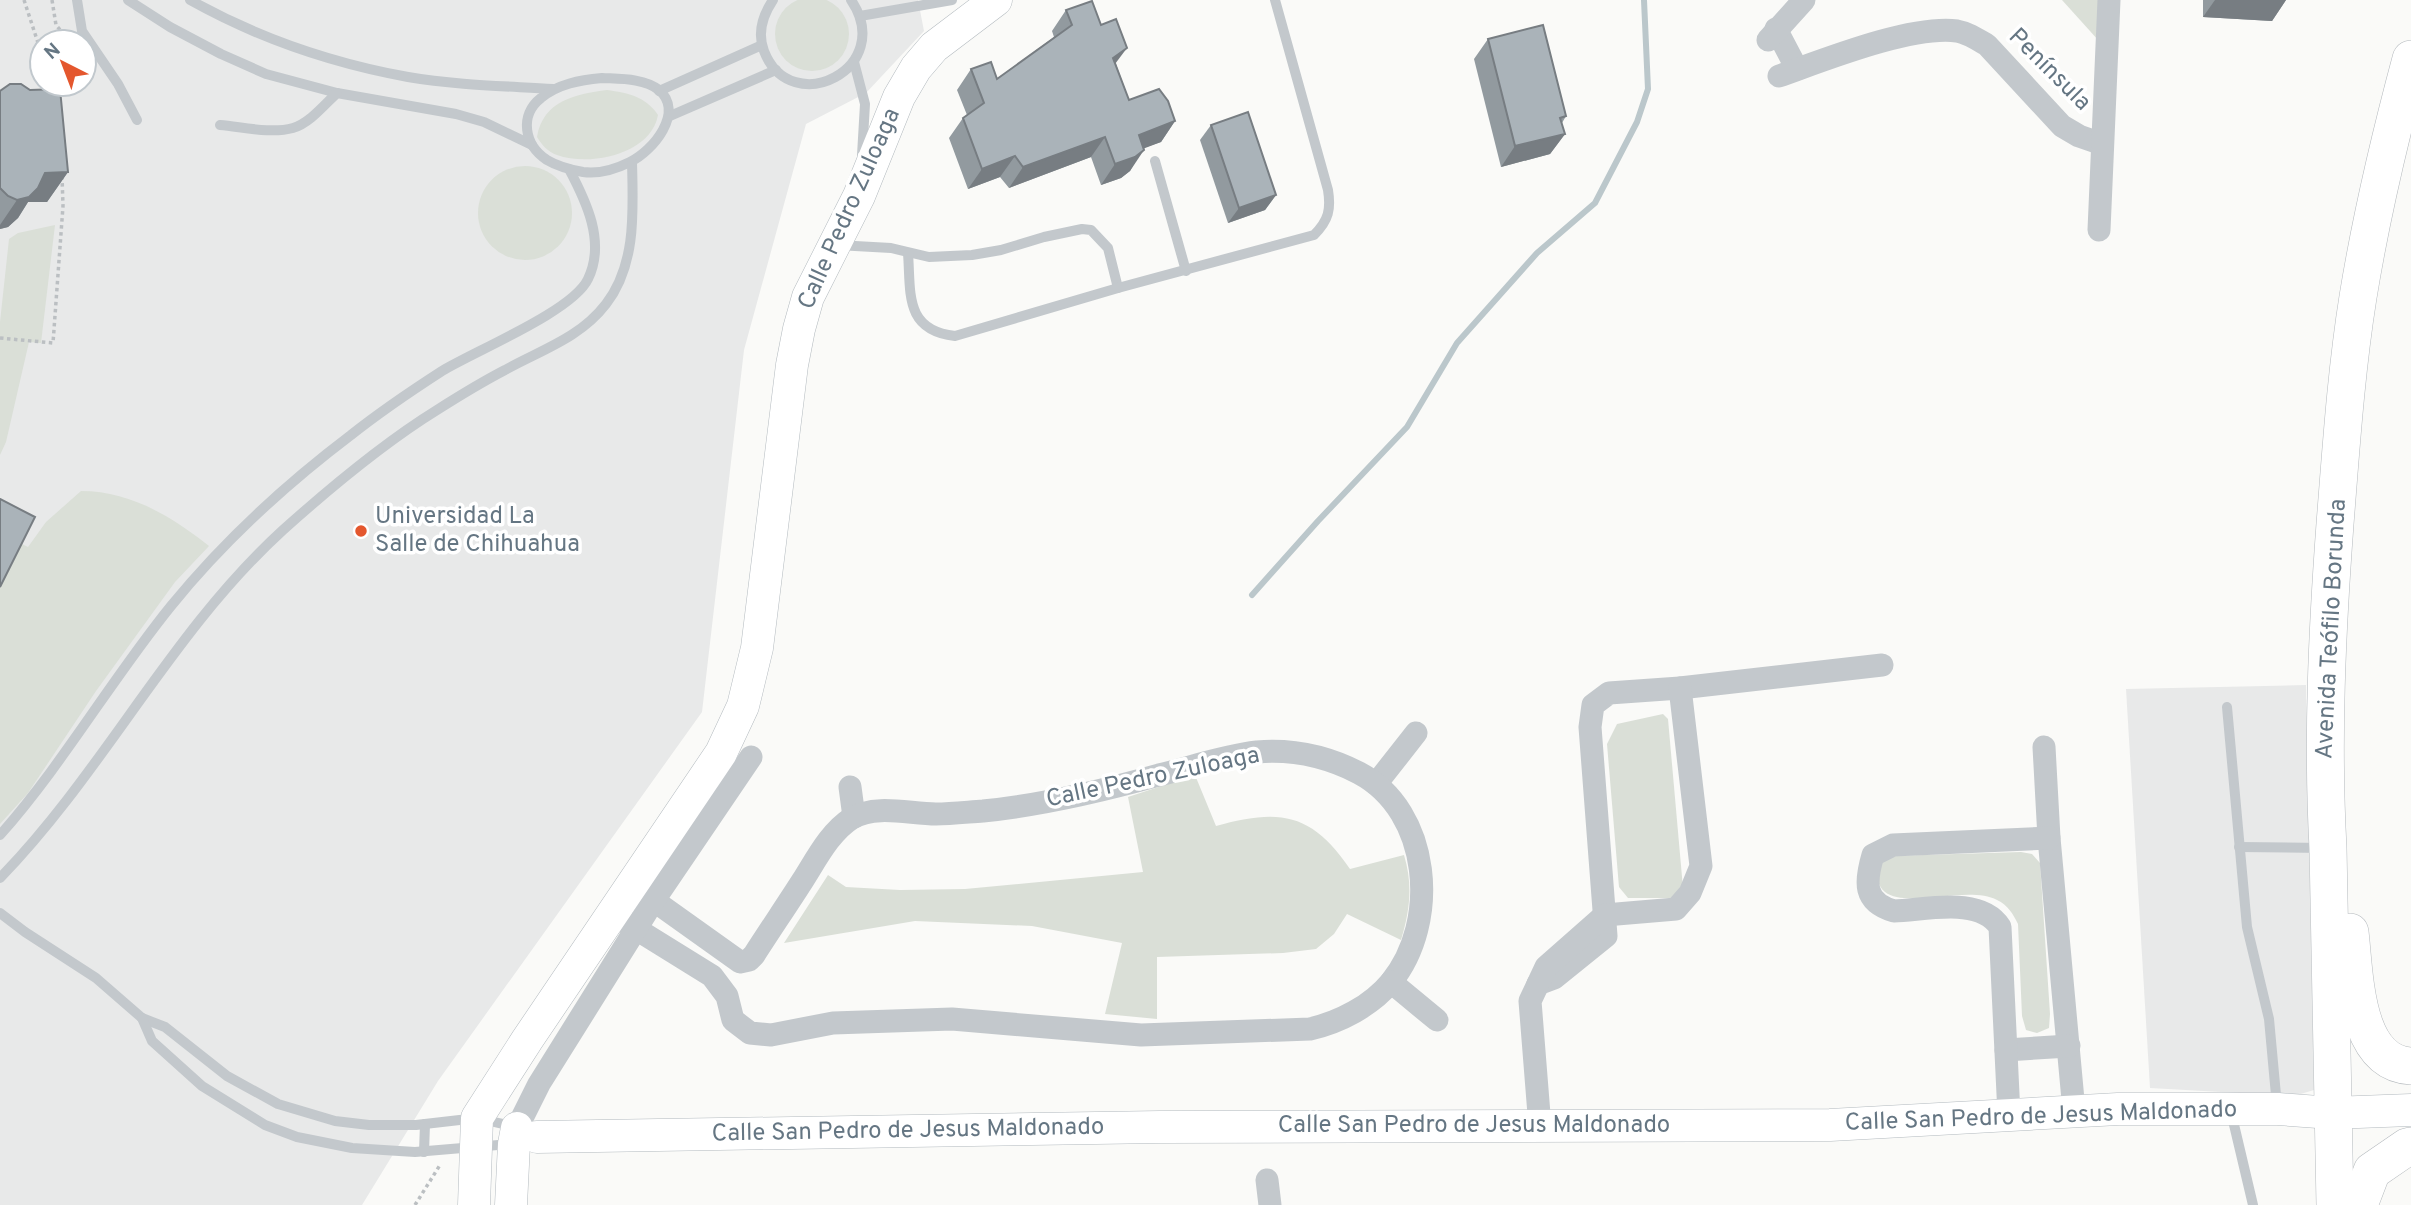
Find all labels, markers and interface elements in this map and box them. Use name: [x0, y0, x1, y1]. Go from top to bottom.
street label: Península: [2001, 22, 2097, 118]
north arrow: [28, 28, 98, 98]
text: N: [40, 38, 66, 65]
street label: Calle Pedro Zuloaga: [792, 104, 908, 314]
street label: Avenida Teófilo Borunda: [2310, 498, 2354, 760]
place label: Universidad La Salle de Chihuahua: [375, 502, 580, 560]
marker: Universidad La Salle de Chihuahua: [353, 523, 369, 539]
street label: Calle Pedro Zuloaga: [1044, 741, 1262, 815]
street label: Calle San Pedro de Jesus Maldonado: [1844, 1095, 2238, 1139]
street label: Calle San Pedro de Jesus Maldonado: [1278, 1111, 1670, 1141]
street label: Calle San Pedro de Jesus Maldonado: [712, 1113, 1104, 1149]

